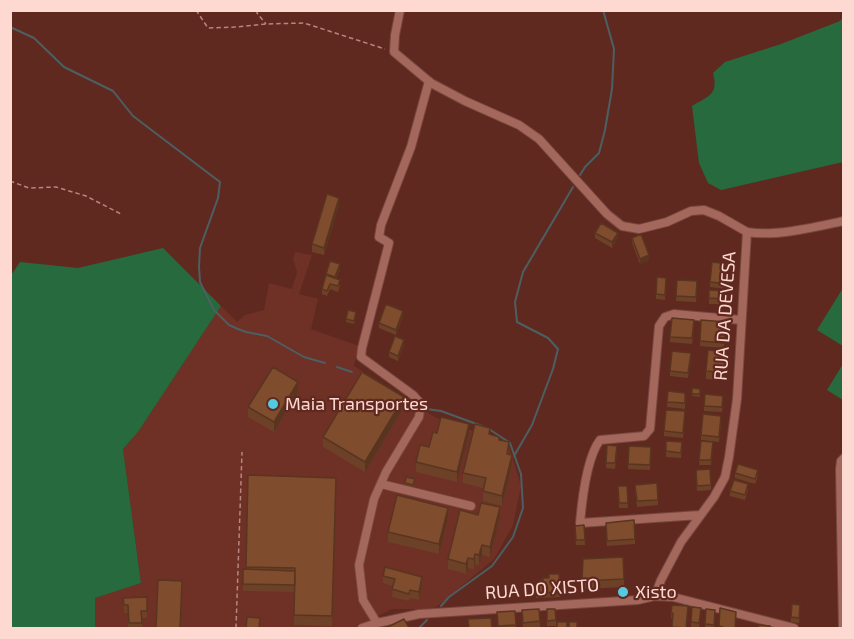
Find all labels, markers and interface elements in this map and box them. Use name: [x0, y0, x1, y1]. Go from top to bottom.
street label: RUA DA DEVESA: [710, 251, 740, 381]
place label: Maia Transportes: [285, 393, 428, 415]
marker: Maia Transportes: [266, 397, 280, 411]
street label: RUA DO XISTO: [484, 574, 600, 604]
place label: Xisto: [635, 581, 677, 603]
marker: Xisto: [616, 585, 630, 599]

